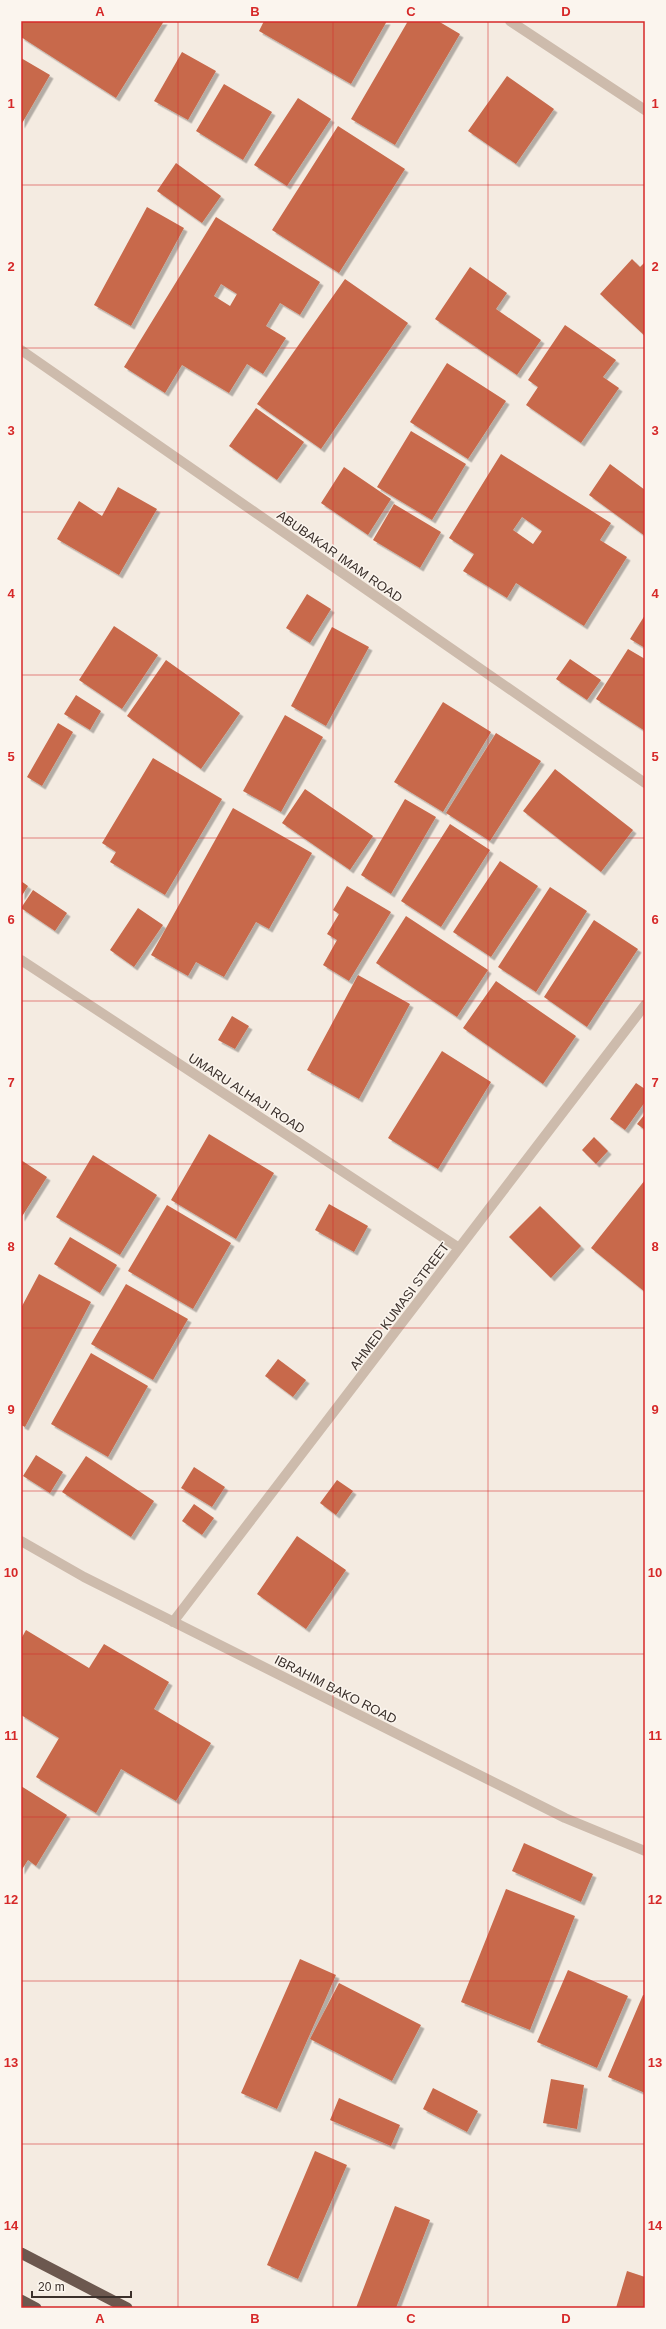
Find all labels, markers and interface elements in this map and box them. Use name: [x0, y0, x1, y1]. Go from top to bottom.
text: A: [95, 4, 105, 19]
text: B: [250, 4, 260, 19]
text: C: [406, 4, 416, 19]
text: D: [561, 4, 571, 19]
text: 1: [7, 96, 15, 111]
text: 1: [651, 96, 659, 111]
text: 2: [7, 259, 15, 274]
text: 2: [651, 259, 659, 274]
text: 3: [7, 423, 15, 438]
text: 3: [651, 423, 659, 438]
street label: ABUBAKAR IMAM ROAD: [274, 507, 405, 605]
text: 4: [7, 586, 15, 601]
text: 4: [651, 586, 659, 601]
text: 5: [7, 749, 15, 764]
text: 5: [651, 749, 659, 764]
text: 6: [7, 912, 15, 927]
text: 6: [651, 912, 659, 927]
street label: UMARU ALHAJI ROAD: [186, 1050, 308, 1137]
text: 7: [7, 1075, 15, 1090]
text: 7: [651, 1075, 659, 1090]
text: 8: [7, 1239, 15, 1254]
text: 8: [651, 1239, 659, 1254]
street label: AHMED KUMASI STREET: [347, 1240, 452, 1373]
text: 9: [7, 1402, 15, 1417]
text: 9: [651, 1402, 659, 1417]
text: 10: [4, 1565, 18, 1580]
text: 10: [648, 1565, 662, 1580]
street label: IBRAHIM BAKO ROAD: [272, 1652, 399, 1727]
text: 11: [4, 1728, 18, 1743]
text: 11: [648, 1728, 662, 1743]
text: 12: [4, 1892, 18, 1907]
text: 12: [648, 1892, 662, 1907]
text: 13: [4, 2055, 18, 2070]
text: 13: [648, 2055, 662, 2070]
text: 14: [4, 2218, 19, 2233]
text: 14: [648, 2218, 663, 2233]
scale bar: [32, 2273, 131, 2299]
text: 20 m: [38, 2280, 65, 2294]
text: A: [95, 2311, 105, 2326]
text: B: [250, 2311, 260, 2326]
text: C: [406, 2311, 416, 2326]
text: D: [561, 2311, 571, 2326]

